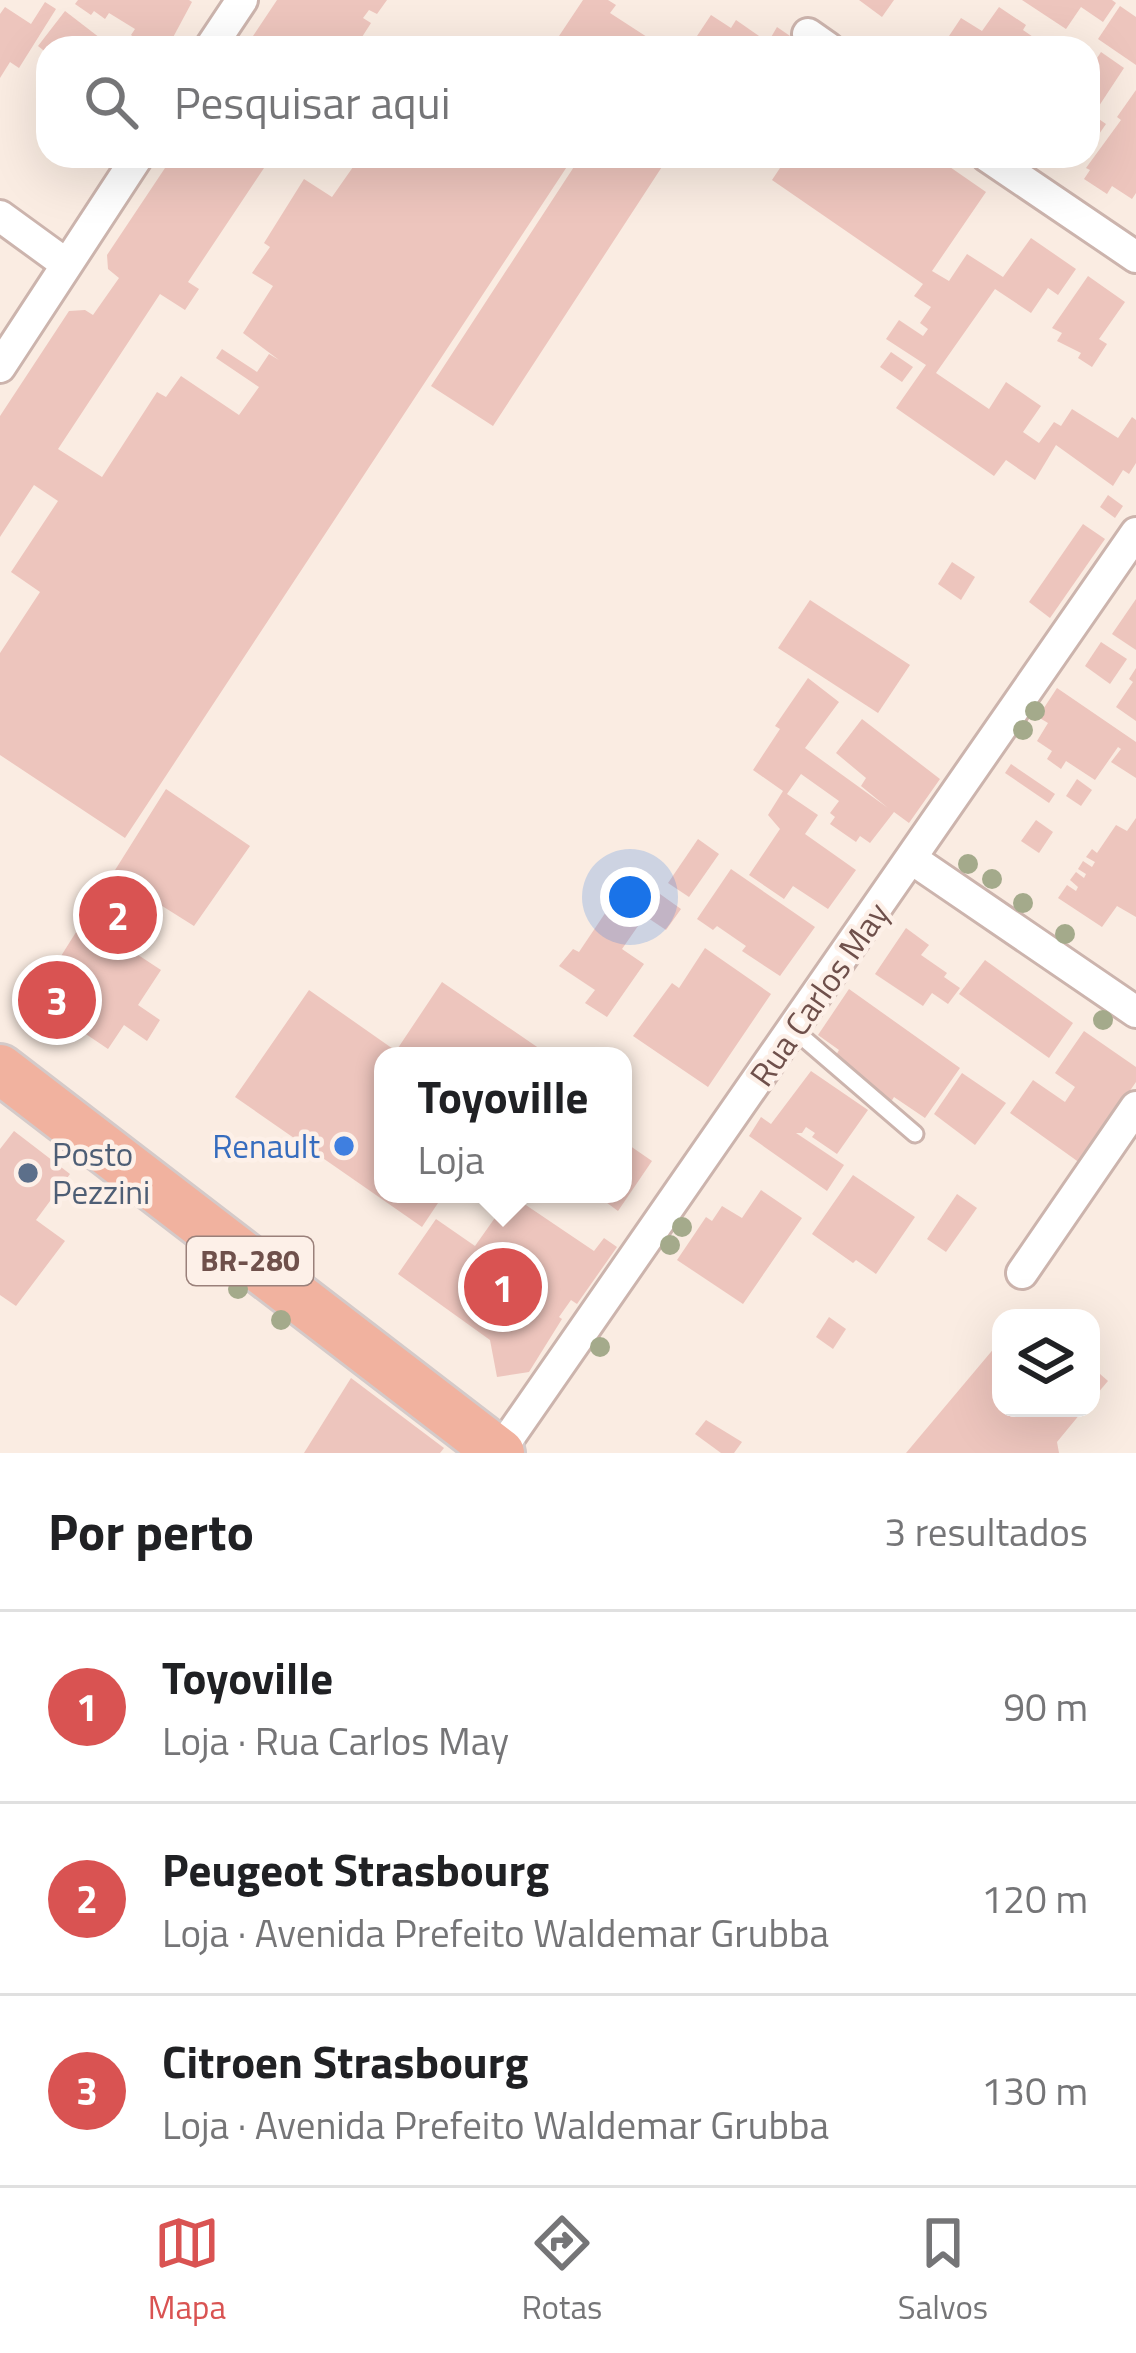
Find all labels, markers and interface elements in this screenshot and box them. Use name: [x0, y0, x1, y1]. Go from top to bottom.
search box: [36, 36, 1100, 168]
text: Pesquisar aqui: [174, 68, 450, 136]
icon: search: [78, 69, 144, 135]
your location: [600, 867, 660, 927]
pin: 2: [79, 870, 157, 960]
street label: Rua Carlos May: [737, 892, 901, 1096]
pin: 3: [18, 955, 96, 1045]
popup: [374, 1047, 632, 1203]
text: Toyoville: [417, 1062, 589, 1130]
place label: Renault: [212, 1121, 320, 1171]
place label: Posto Pezzini: [52, 1129, 150, 1217]
text: Loja: [417, 1130, 485, 1189]
marker: Renault: [331, 1133, 357, 1159]
marker: Posto Pezzini: [15, 1160, 41, 1186]
road number: BR-280: [187, 1237, 313, 1285]
pin: 1: [464, 1242, 542, 1332]
map controls: [992, 1309, 1100, 1417]
button: layers: [992, 1309, 1100, 1417]
text: Por perto: [48, 1492, 254, 1570]
text: 3 resultados: [884, 1502, 1088, 1561]
text: Toyoville: [162, 1643, 333, 1711]
text: 1: [76, 1677, 98, 1736]
text: 90 m: [1003, 1677, 1088, 1736]
text: Loja · Rua Carlos May: [162, 1711, 509, 1770]
text: Peugeot Strasbourg: [162, 1835, 549, 1903]
text: 2: [76, 1869, 98, 1928]
text: 120 m: [981, 1869, 1088, 1928]
text: Loja · Avenida Prefeito Waldemar Grubba: [162, 1903, 829, 1962]
text: Citroen Strasbourg: [162, 2027, 529, 2095]
text: 3: [76, 2061, 98, 2120]
text: 130 m: [981, 2061, 1088, 2120]
text: Loja · Avenida Prefeito Waldemar Grubba: [162, 2095, 829, 2154]
tab: Mapa: [148, 2210, 226, 2332]
tab: Rotas: [521, 2210, 602, 2332]
tab: Salvos: [898, 2210, 988, 2332]

